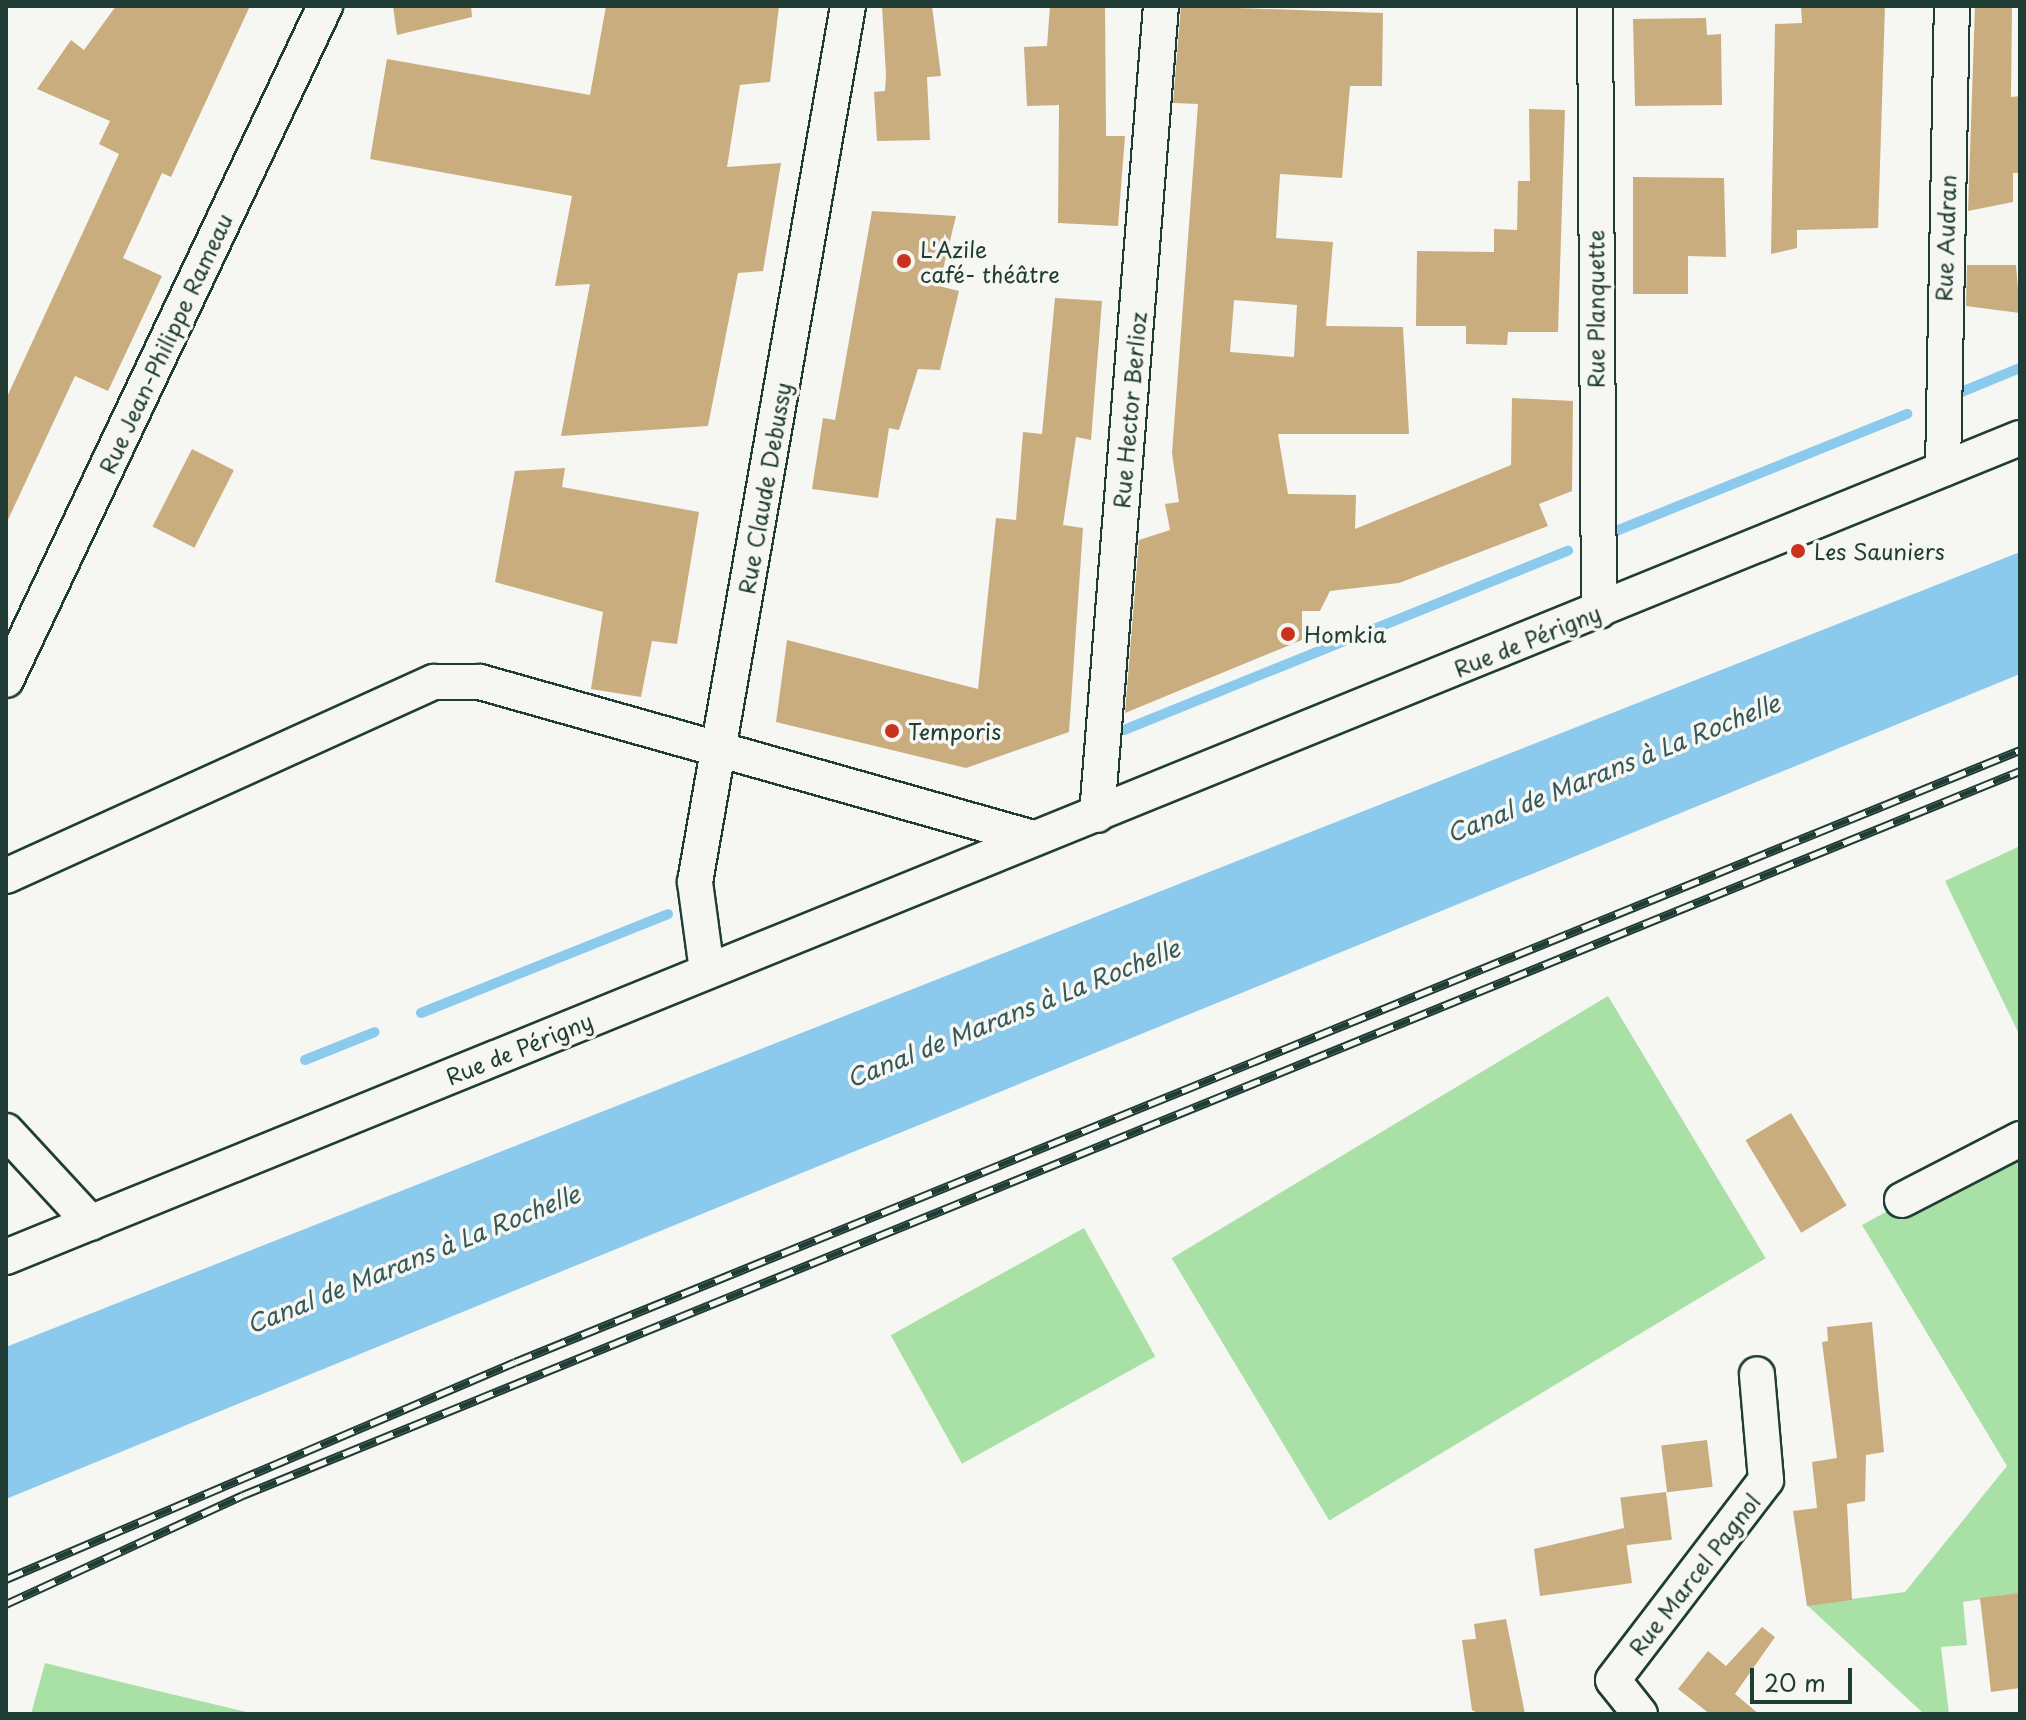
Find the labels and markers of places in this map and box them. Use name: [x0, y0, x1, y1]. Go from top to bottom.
place label: L'Azile café- théâtre: [920, 235, 1060, 286]
marker: L'Azile café- théâtre: [895, 252, 913, 270]
place label: Les Sauniers: [1814, 538, 1947, 564]
marker: Les Sauniers: [1789, 542, 1807, 560]
place label: Homkia: [1304, 621, 1386, 647]
marker: Homkia: [1279, 625, 1297, 643]
place label: Temporis: [908, 718, 1001, 744]
marker: Temporis: [883, 722, 901, 740]

